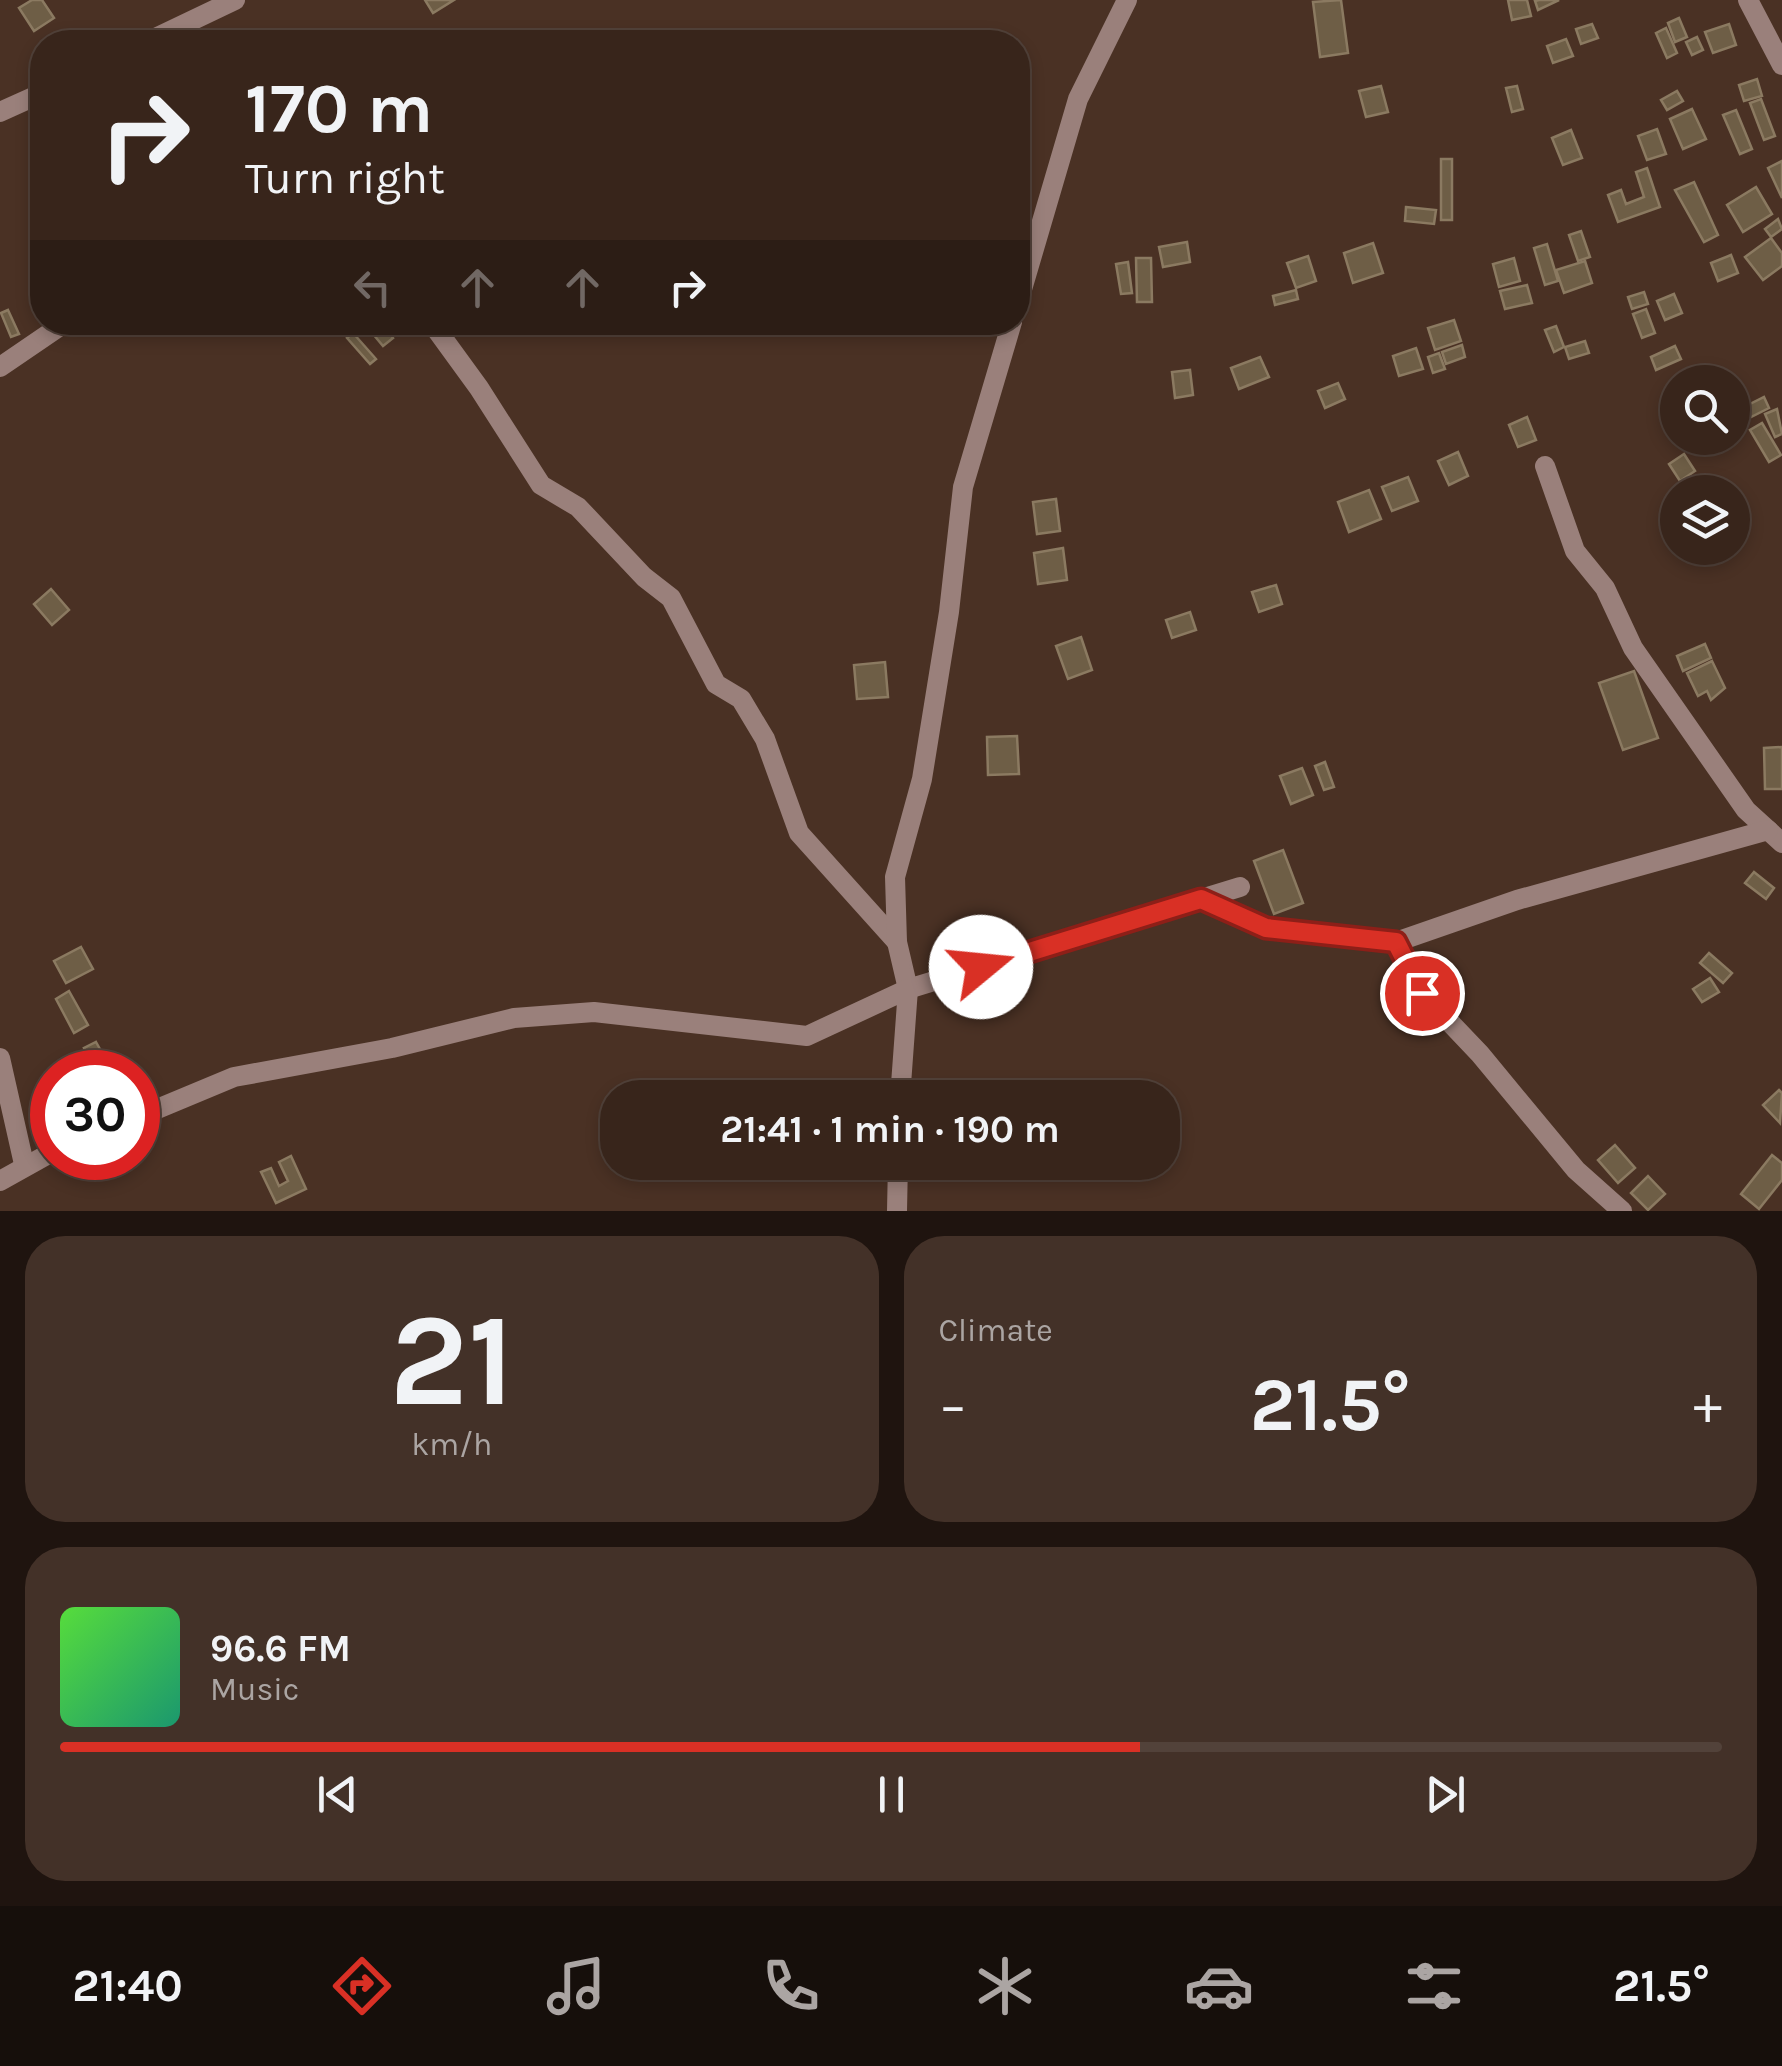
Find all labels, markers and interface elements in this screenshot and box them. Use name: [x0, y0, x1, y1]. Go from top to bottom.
text: 170 m: [245, 68, 433, 150]
icon: right: [80, 70, 210, 200]
text: Turn right: [245, 152, 445, 204]
icon: left: [345, 260, 400, 315]
icon: ahead: [450, 260, 505, 315]
icon: ahead: [555, 260, 610, 315]
icon: right: [660, 260, 715, 315]
map controls: [1660, 365, 1750, 565]
button: search: [1660, 365, 1750, 455]
button: layers: [1660, 475, 1750, 565]
position arrow: [929, 915, 1033, 1019]
pin: [1380, 951, 1465, 1036]
icon: arrive: [1395, 966, 1450, 1021]
speed limit sign: 30: [30, 1050, 160, 1180]
text: 21:41 · 1 min · 190 m: [720, 1107, 1060, 1152]
text: 21: [389, 1285, 514, 1437]
text: Climate: [939, 1312, 1053, 1349]
text: 21.5°: [1250, 1361, 1411, 1449]
text: −: [939, 1373, 967, 1437]
text: +: [1693, 1373, 1722, 1437]
text: km/h: [411, 1426, 492, 1463]
text: 96.6 FM: [210, 1626, 351, 1671]
text: Music: [210, 1671, 299, 1708]
icon: previous: [310, 1767, 365, 1822]
icon: pause: [864, 1767, 919, 1822]
icon: next: [1418, 1767, 1473, 1822]
icon: directions: [327, 1951, 397, 2021]
icon: music: [541, 1951, 611, 2021]
icon: phone: [756, 1951, 826, 2021]
icon: climate: [970, 1951, 1040, 2021]
icon: car: [1184, 1951, 1254, 2021]
icon: filters: [1399, 1951, 1469, 2021]
text: 21:40: [72, 1960, 183, 2012]
text: 21.5°: [1613, 1960, 1710, 2012]

